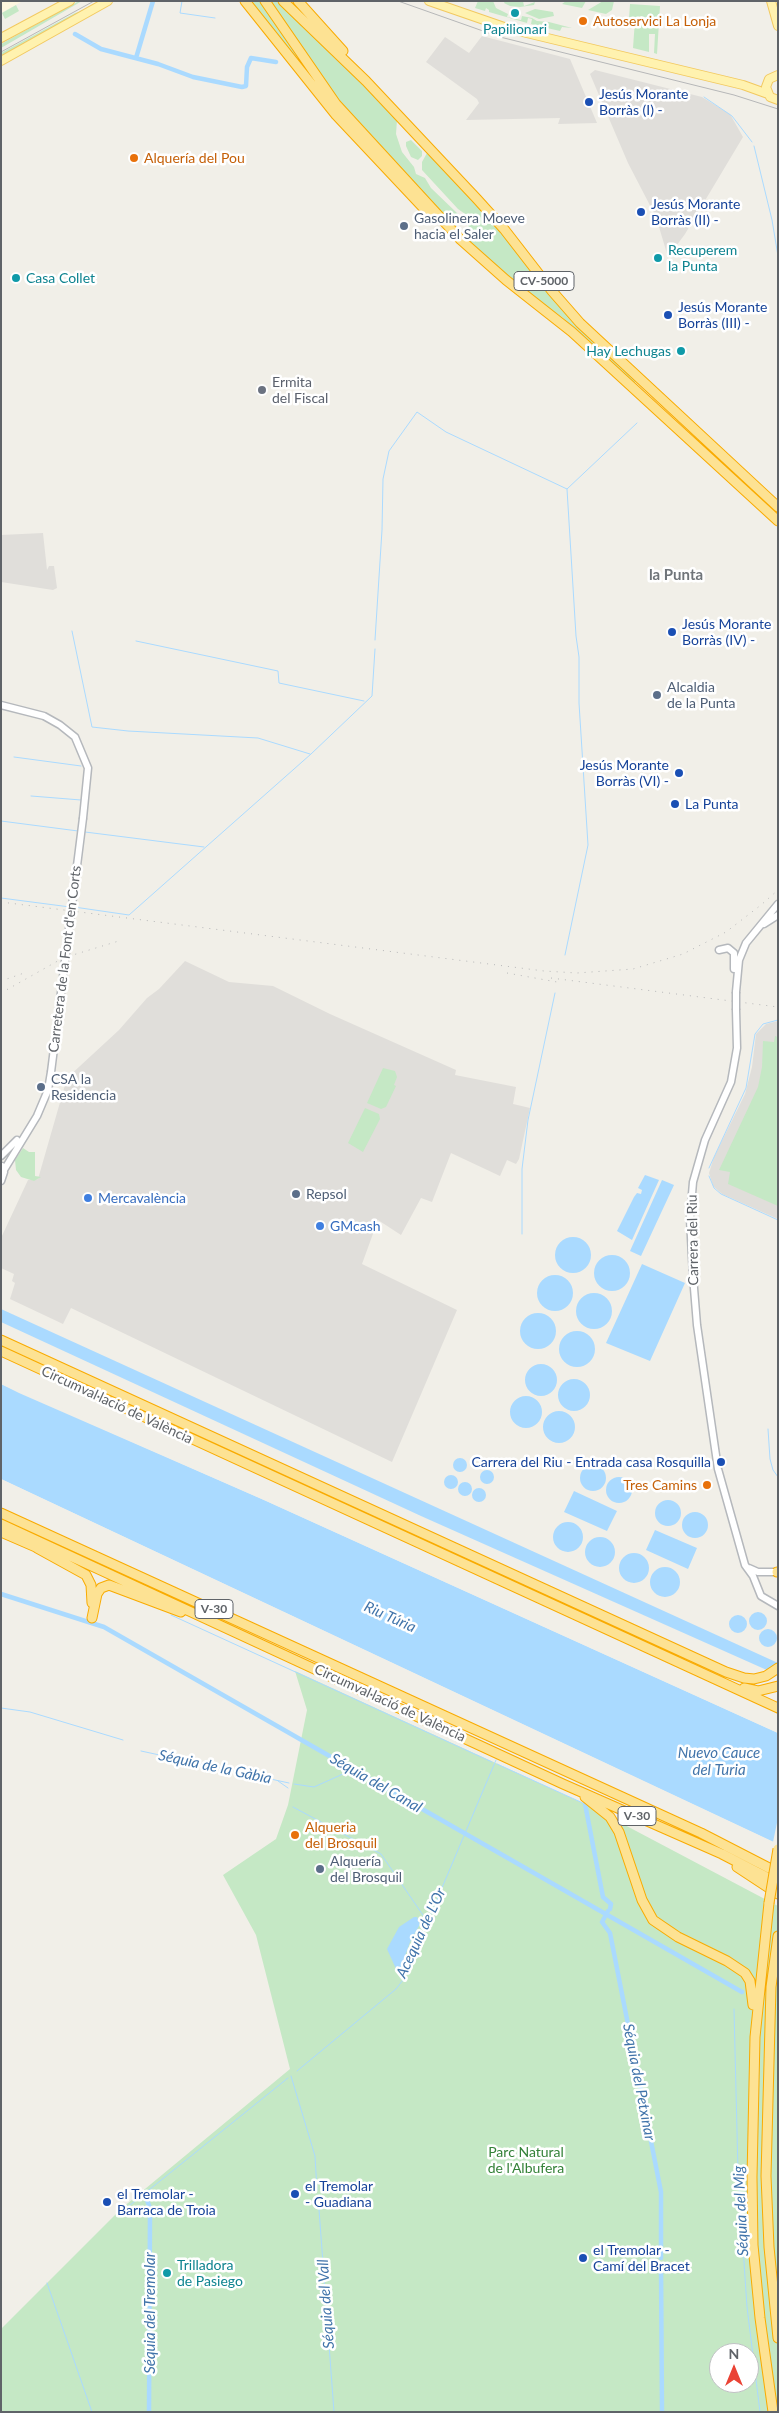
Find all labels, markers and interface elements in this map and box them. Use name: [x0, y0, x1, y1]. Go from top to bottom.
marker: Papilionari: [509, 7, 521, 19]
place label: Autoservici La Lonja: [593, 13, 716, 29]
marker: Autoservici La Lonja: [577, 15, 589, 27]
place label: Papilionari: [483, 21, 547, 37]
place label: Jesús Morante Borràs (I) -: [599, 86, 688, 118]
marker: Jesús Morante Borràs (I) -: [583, 96, 595, 108]
place label: Alquería del Pou: [144, 150, 245, 166]
marker: Alquería del Pou: [128, 152, 140, 164]
place label: Jesús Morante Borràs (II) -: [651, 196, 740, 228]
marker: Jesús Morante Borràs (II) -: [635, 206, 647, 218]
place label: Gasolinera Moeve hacia el Saler: [414, 210, 525, 242]
marker: Gasolinera Moeve hacia el Saler: [398, 220, 410, 232]
place label: Recuperem la Punta: [668, 242, 737, 274]
marker: Recuperem la Punta: [652, 252, 664, 264]
place label: Casa Collet: [26, 270, 95, 286]
marker: Casa Collet: [10, 272, 22, 284]
road number: CV-5000: [514, 272, 574, 290]
place label: Jesús Morante Borràs (III) -: [678, 299, 767, 332]
marker: Jesús Morante Borràs (III) -: [662, 309, 674, 321]
place label: Hay Lechugas: [586, 343, 671, 359]
marker: Hay Lechugas: [675, 345, 687, 357]
place label: Ermita del Fiscal: [272, 374, 328, 407]
marker: Ermita del Fiscal: [256, 384, 268, 396]
district label: la Punta: [649, 566, 703, 584]
place label: Jesús Morante Borràs (IV) -: [682, 616, 771, 648]
marker: Jesús Morante Borràs (IV) -: [666, 626, 678, 638]
place label: Alcaldia de la Punta: [667, 679, 736, 712]
marker: Alcaldia de la Punta: [651, 689, 663, 701]
place label: Jesús Morante Borràs (VI) -: [580, 757, 669, 790]
marker: Jesús Morante Borràs (VI) -: [673, 767, 685, 779]
place label: La Punta: [685, 796, 739, 812]
marker: La Punta: [669, 798, 681, 810]
street label: Carretera de la Font d'en Corts: [45, 865, 85, 1053]
place label: CSA la Residencia: [51, 1071, 116, 1104]
marker: CSA la Residencia: [35, 1081, 47, 1093]
place label: Repsol: [306, 1186, 347, 1202]
marker: Repsol: [290, 1188, 302, 1200]
place label: Mercavalència: [98, 1190, 186, 1206]
marker: Mercavalència: [82, 1192, 94, 1204]
street label: Carrera del Riu: [684, 1194, 702, 1286]
place label: GMcash: [330, 1218, 381, 1234]
marker: GMcash: [314, 1220, 326, 1232]
street label: Circumval·lació de València: [39, 1363, 195, 1447]
place label: Carrera del Riu - Entrada casa Rosquilla: [471, 1454, 711, 1470]
marker: Carrera del Riu - Entrada casa Rosquilla: [715, 1456, 727, 1468]
place label: Tres Camins: [623, 1477, 697, 1493]
marker: Tres Camins: [701, 1479, 713, 1491]
water label: Riu Túria: [361, 1598, 419, 1636]
road number: V-30: [195, 1600, 233, 1618]
street label: Circumval·lació de València: [312, 1661, 468, 1745]
water label: Nuevo Cauce del Turia: [678, 1744, 760, 1779]
water label: Séquia de la Gàbia: [157, 1746, 273, 1788]
water label: Séquia del Canal: [327, 1749, 425, 1817]
road number: V-30: [618, 1806, 656, 1825]
place label: Alqueria del Brosquil: [305, 1819, 377, 1851]
marker: Alqueria del Brosquil: [289, 1829, 301, 1841]
place label: Alquería del Brosquil: [330, 1853, 402, 1885]
marker: Alquería del Brosquil: [314, 1863, 326, 1875]
water label: Acequia de L'Or: [392, 1885, 450, 1981]
water label: Séquia del Petxinar: [619, 2022, 659, 2142]
park label: Parc Natural de l'Albufera: [488, 2144, 564, 2176]
water label: Séquia del Mig: [730, 2165, 752, 2257]
place label: el Tremolar - Guadiana: [305, 2178, 373, 2210]
place label: el Tremolar - Barraca de Troia: [117, 2186, 216, 2218]
marker: el Tremolar - Guadiana: [289, 2188, 301, 2200]
marker: el Tremolar - Barraca de Troia: [101, 2196, 113, 2208]
place label: el Tremolar - Camí del Bracet: [593, 2242, 690, 2274]
water label: Séquia del Tremolar: [141, 2252, 159, 2374]
marker: el Tremolar - Camí del Bracet: [577, 2252, 589, 2264]
place label: Trilladora de Pasiego: [177, 2257, 243, 2290]
water label: Séquia del Vall: [314, 2259, 338, 2349]
marker: Trilladora de Pasiego: [161, 2267, 173, 2279]
north arrow: [709, 2343, 759, 2393]
text: N: [729, 2345, 739, 2362]

